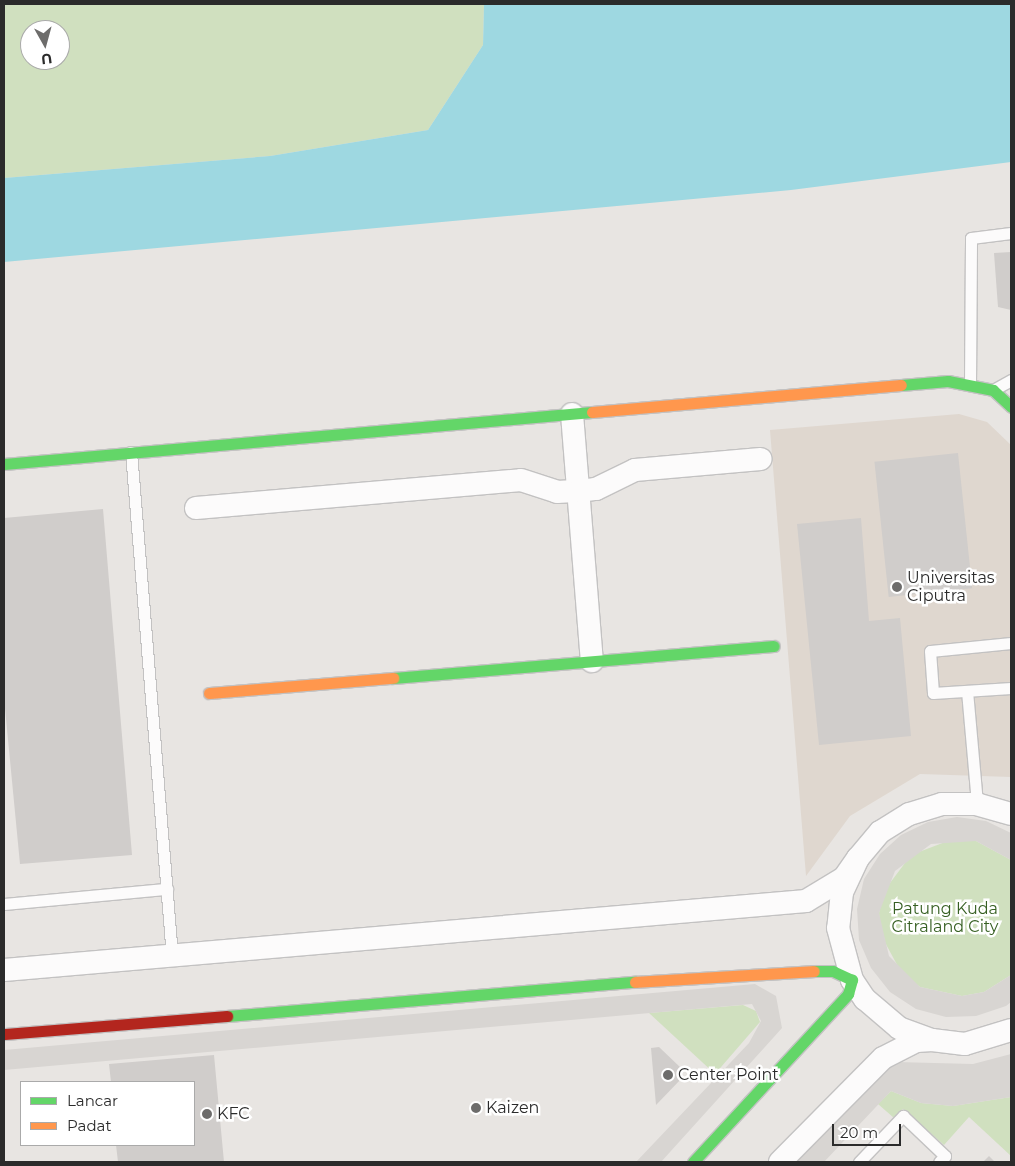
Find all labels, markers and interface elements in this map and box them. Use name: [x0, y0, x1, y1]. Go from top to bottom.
north arrow: [20, 20, 70, 70]
text: U: [40, 49, 53, 69]
place label: Universitas Ciputra: [907, 568, 995, 606]
marker: Universitas Ciputra: [891, 581, 903, 593]
park label: Patung Kuda Citraland City: [892, 899, 998, 937]
place label: Center Point: [678, 1065, 779, 1085]
marker: Center Point: [662, 1069, 674, 1081]
legend: [20, 1081, 195, 1146]
text: Lancar: [67, 1091, 118, 1110]
place label: Kaizen: [486, 1098, 539, 1118]
marker: Kaizen: [470, 1102, 482, 1114]
place label: KFC: [217, 1104, 250, 1124]
marker: KFC: [201, 1108, 213, 1120]
scale bar: [835, 1114, 904, 1146]
text: Padat: [67, 1116, 112, 1135]
text: 20 m: [840, 1123, 878, 1142]

